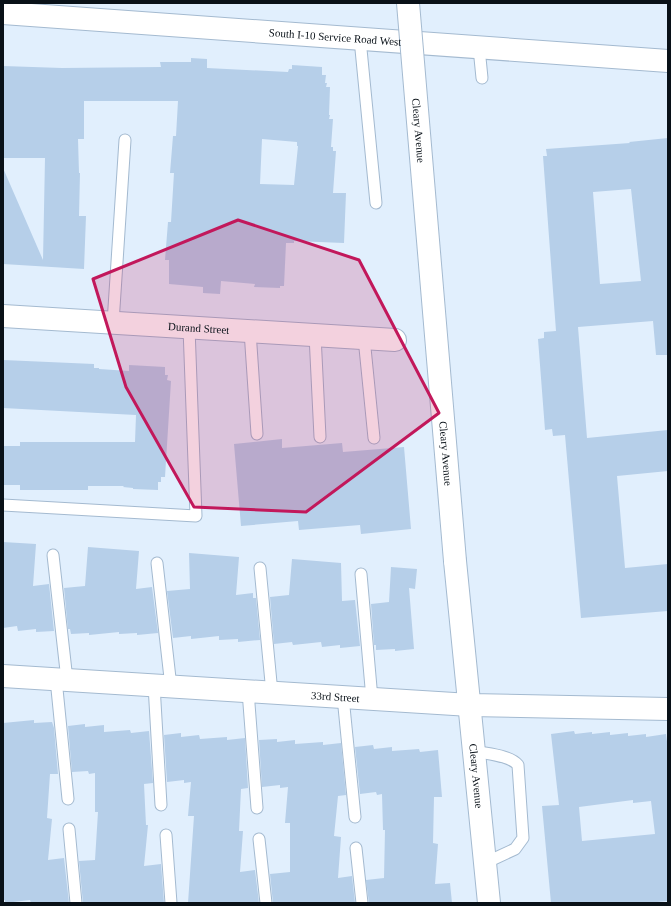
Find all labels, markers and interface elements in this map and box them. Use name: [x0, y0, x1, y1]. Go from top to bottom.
street label: South I-10 Service Road West: [268, 26, 402, 48]
street label: Cleary Avenue: [410, 98, 427, 164]
street label: Durand Street: [168, 320, 230, 336]
street label: Cleary Avenue: [437, 421, 455, 486]
street label: 33rd Street: [311, 689, 360, 704]
street label: Cleary Avenue: [467, 743, 486, 809]

